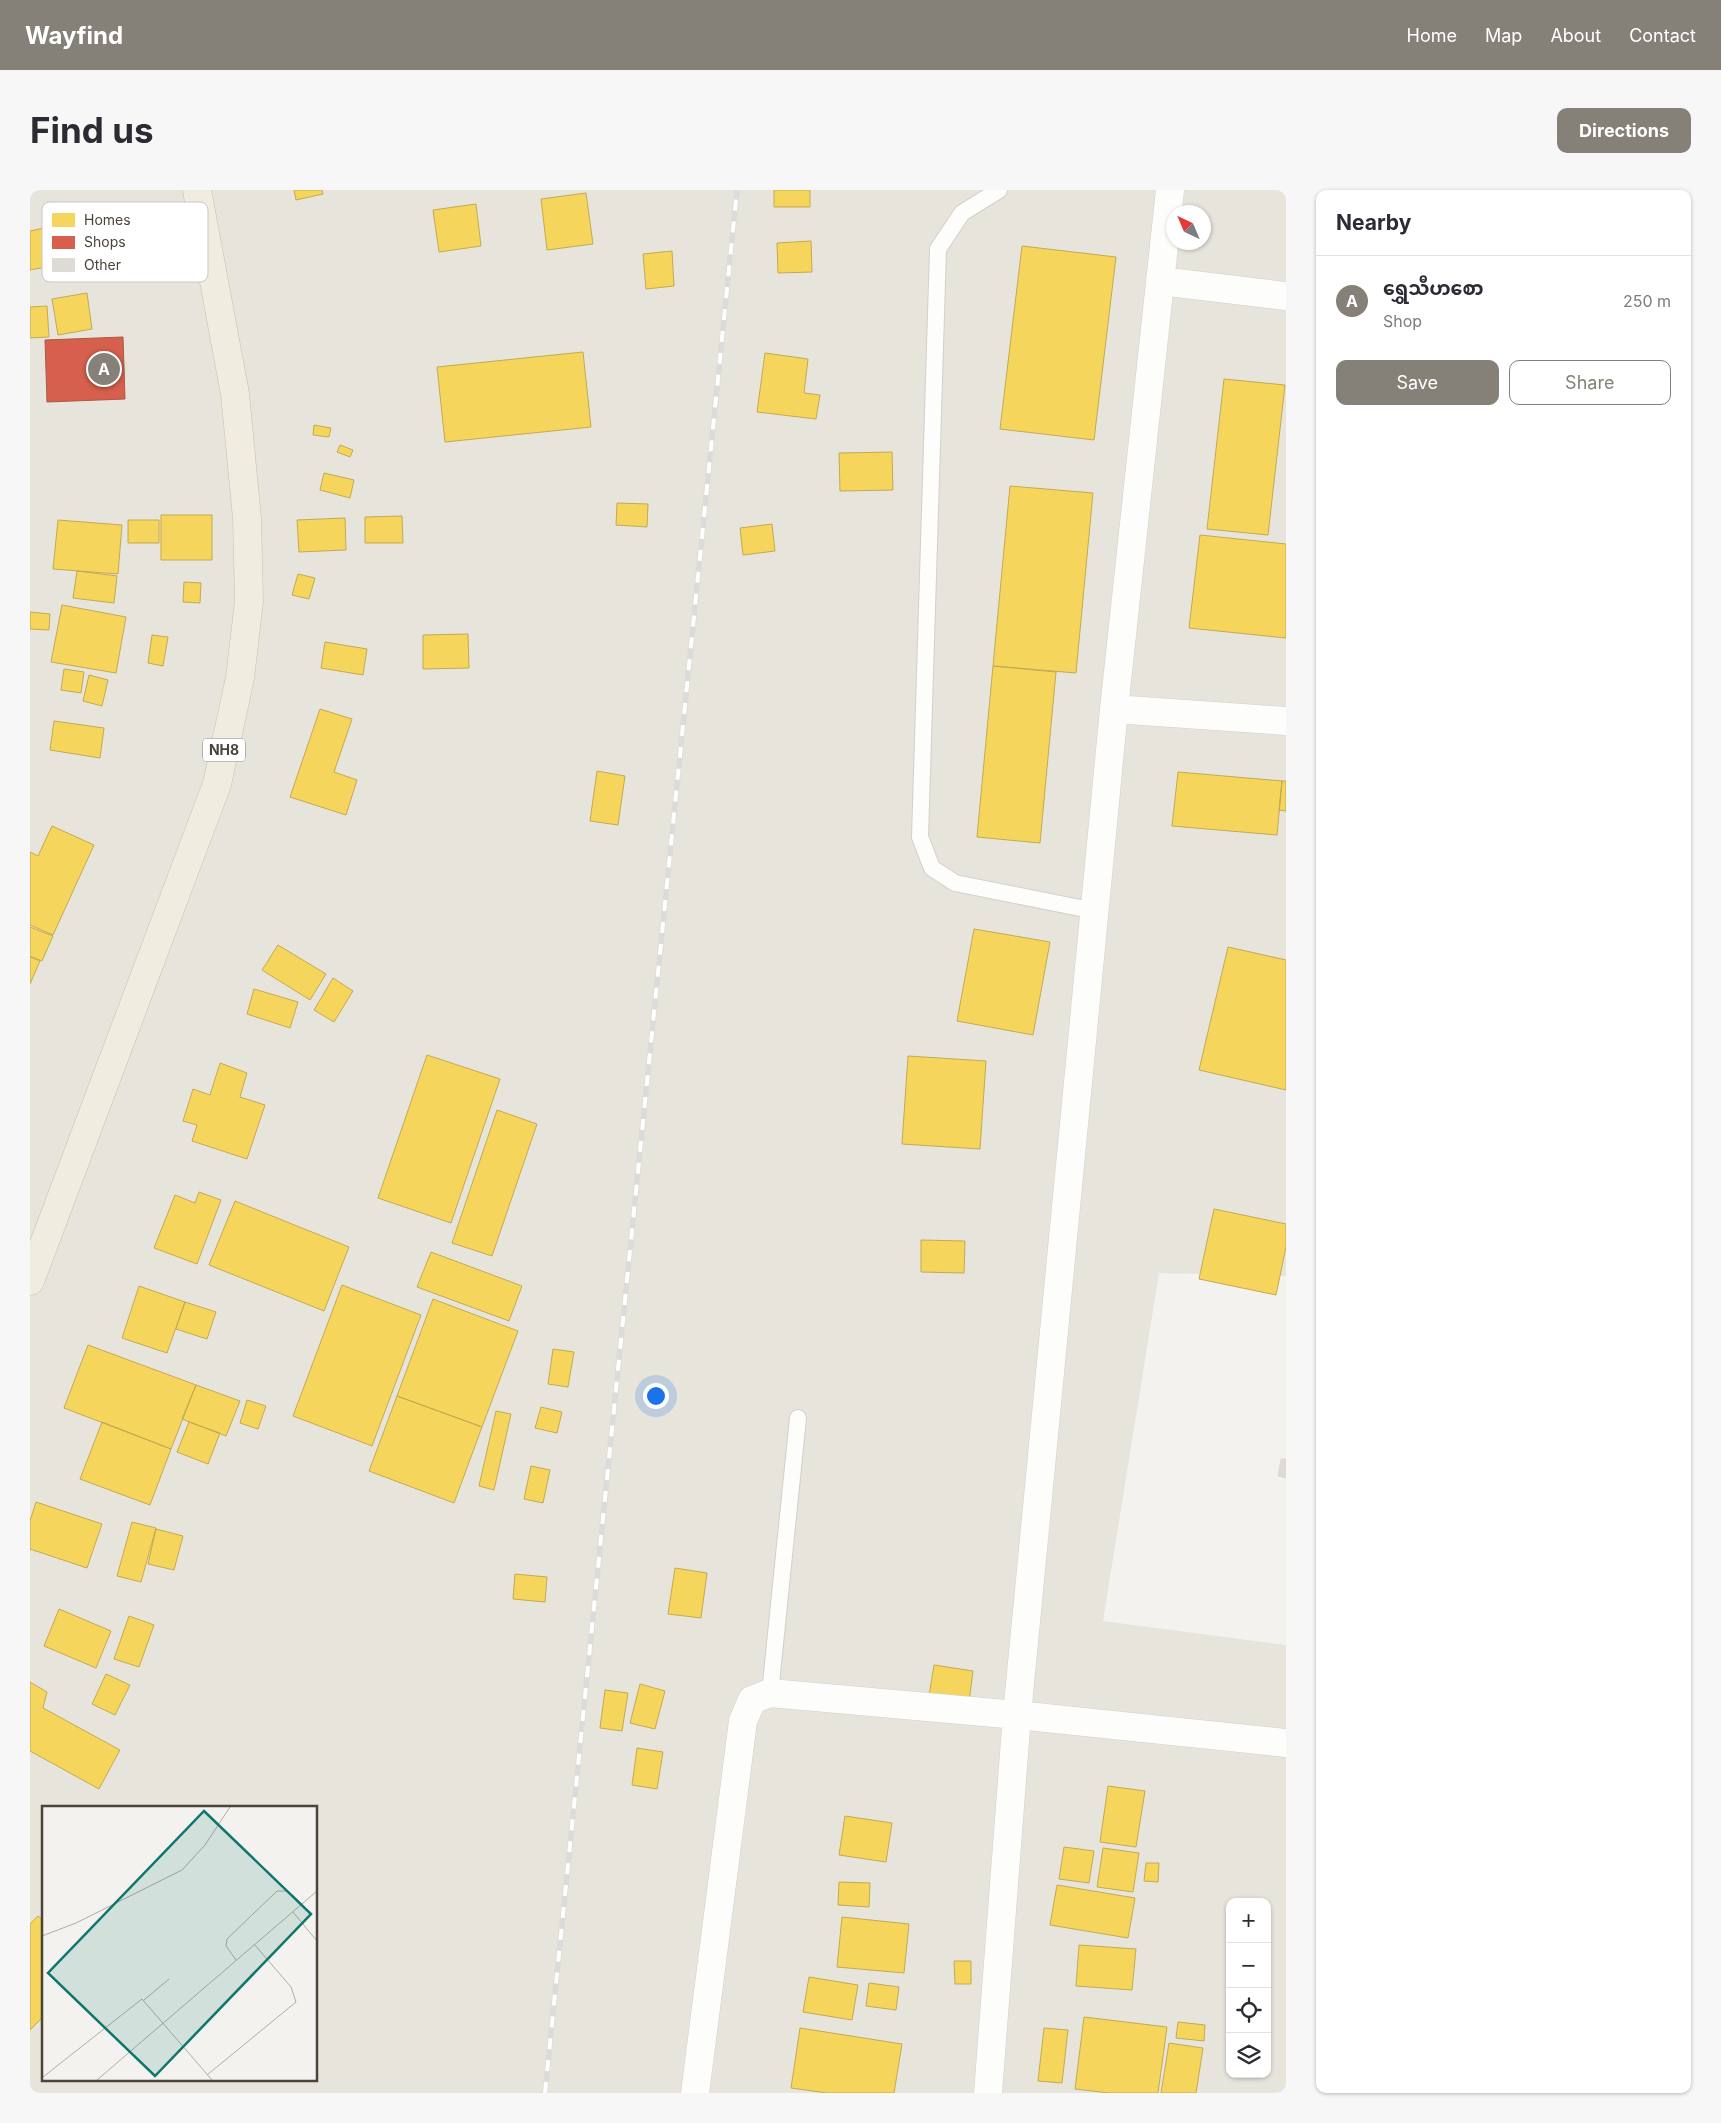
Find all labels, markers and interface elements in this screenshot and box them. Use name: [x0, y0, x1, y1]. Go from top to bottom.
text: Wayfind: [25, 21, 123, 50]
text: Home: [1407, 25, 1457, 46]
text: Map: [1485, 25, 1522, 46]
text: About: [1550, 25, 1601, 46]
text: Contact: [1629, 25, 1696, 46]
button: Directions: [1557, 108, 1691, 153]
text: Find us: [30, 109, 154, 151]
legend: [42, 202, 208, 282]
north arrow: [1166, 205, 1211, 250]
text: Nearby: [1336, 210, 1411, 235]
text: Homes: [84, 211, 131, 228]
text: Shops: [84, 233, 126, 250]
text: Other: [84, 256, 121, 273]
text: ရွှေသီဟစော: [1383, 277, 1484, 300]
text: A: [1346, 291, 1358, 311]
text: 250 m: [1623, 291, 1671, 311]
text: Shop: [1383, 311, 1422, 331]
pin: A: [88, 350, 120, 388]
button: Save: [1336, 360, 1499, 405]
button: Share: [1509, 360, 1671, 405]
road number: NH8: [203, 738, 245, 762]
your location: [643, 1383, 669, 1409]
inset map: [42, 1806, 318, 2080]
map controls: [1226, 1898, 1271, 2078]
button: +: [1226, 1898, 1271, 1943]
button: −: [1226, 1943, 1271, 1988]
button: locate: [1226, 1988, 1271, 2033]
button: layers: [1226, 2033, 1271, 2078]

